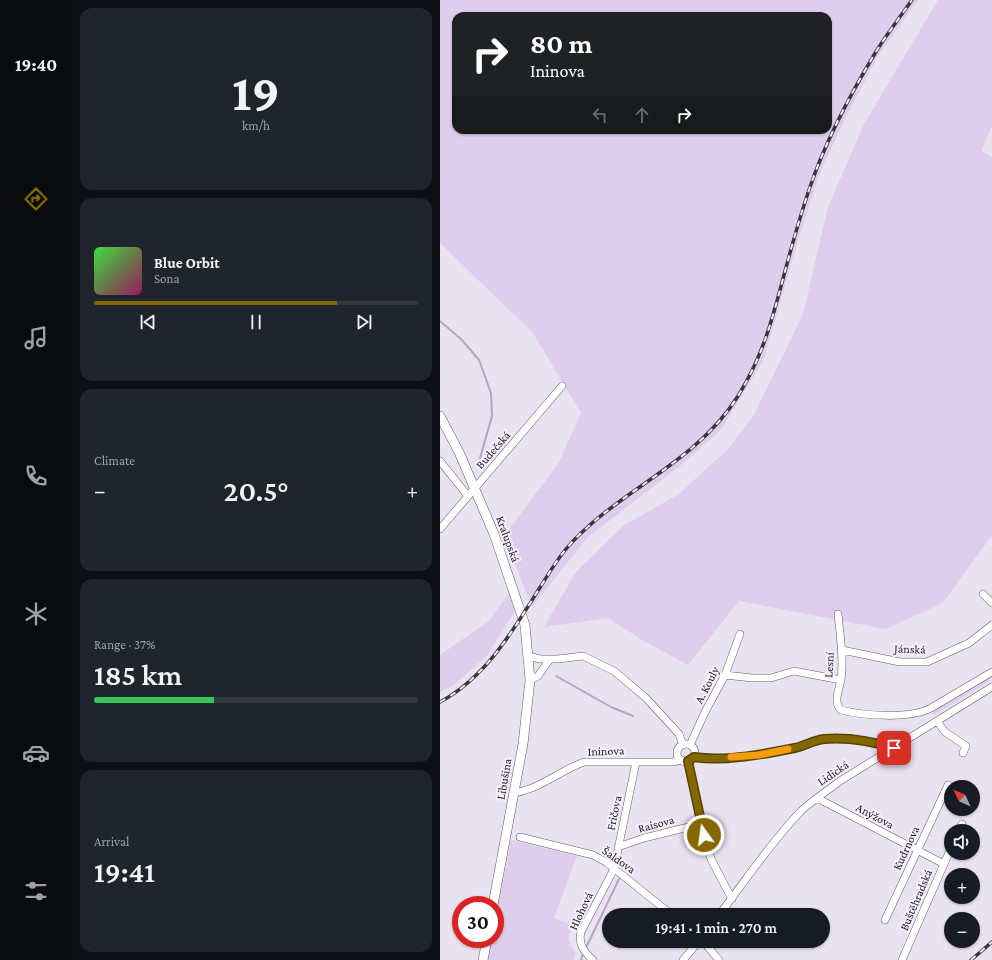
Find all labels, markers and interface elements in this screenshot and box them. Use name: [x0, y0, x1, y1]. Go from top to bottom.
icon: right: [464, 28, 516, 80]
text: 80 m: [530, 28, 592, 59]
text: 19:40: [15, 55, 57, 75]
text: Ininova: [530, 61, 585, 81]
text: 19: [232, 63, 280, 121]
icon: left: [589, 104, 611, 126]
icon: ahead: [631, 104, 653, 126]
icon: right: [673, 104, 695, 126]
text: km/h: [242, 118, 270, 133]
icon: directions: [22, 185, 50, 213]
text: Blue Orbit: [154, 255, 220, 271]
text: Sona: [154, 271, 180, 286]
icon: previous: [137, 311, 159, 333]
icon: pause: [245, 311, 267, 333]
icon: next: [353, 311, 375, 333]
icon: music: [22, 324, 50, 352]
street label: Budečská: [473, 428, 513, 472]
text: Climate: [94, 453, 135, 468]
icon: phone: [22, 462, 50, 490]
text: 20.5°: [224, 474, 288, 507]
text: −: [94, 478, 106, 503]
text: +: [406, 478, 418, 503]
street label: Kralupská: [493, 514, 523, 564]
icon: climate: [22, 600, 50, 628]
text: Range · 37%: [94, 637, 156, 652]
street label: Jánská: [893, 641, 926, 657]
street label: Lesní: [821, 651, 837, 678]
text: 185 km: [94, 658, 182, 691]
street label: A. Kouly: [692, 664, 722, 706]
pin: [877, 731, 911, 765]
icon: arrive: [883, 737, 905, 759]
icon: car: [22, 739, 50, 767]
street label: Ininova: [587, 743, 625, 759]
street label: Libušina: [494, 757, 515, 801]
street label: Lidická: [815, 757, 852, 789]
north arrow: [944, 780, 980, 816]
map controls: [944, 780, 980, 948]
street label: Fričova: [604, 794, 625, 832]
street label: Anýžova: [854, 800, 897, 832]
street label: Raisova: [636, 812, 676, 836]
position arrow: [683, 814, 725, 856]
street label: Kudrnova: [890, 823, 922, 872]
button: sound: [944, 824, 980, 860]
text: Arrival: [94, 834, 129, 849]
street label: Šaldova: [600, 843, 639, 877]
text: 19:41: [94, 855, 155, 888]
street label: Buštěhradská: [897, 867, 935, 933]
button: +: [944, 868, 980, 904]
icon: filters: [22, 877, 50, 905]
street label: Hlohová: [566, 889, 596, 932]
speed limit sign: 30: [452, 896, 504, 948]
button: −: [944, 912, 980, 948]
text: 19:41 · 1 min · 270 m: [655, 920, 777, 936]

